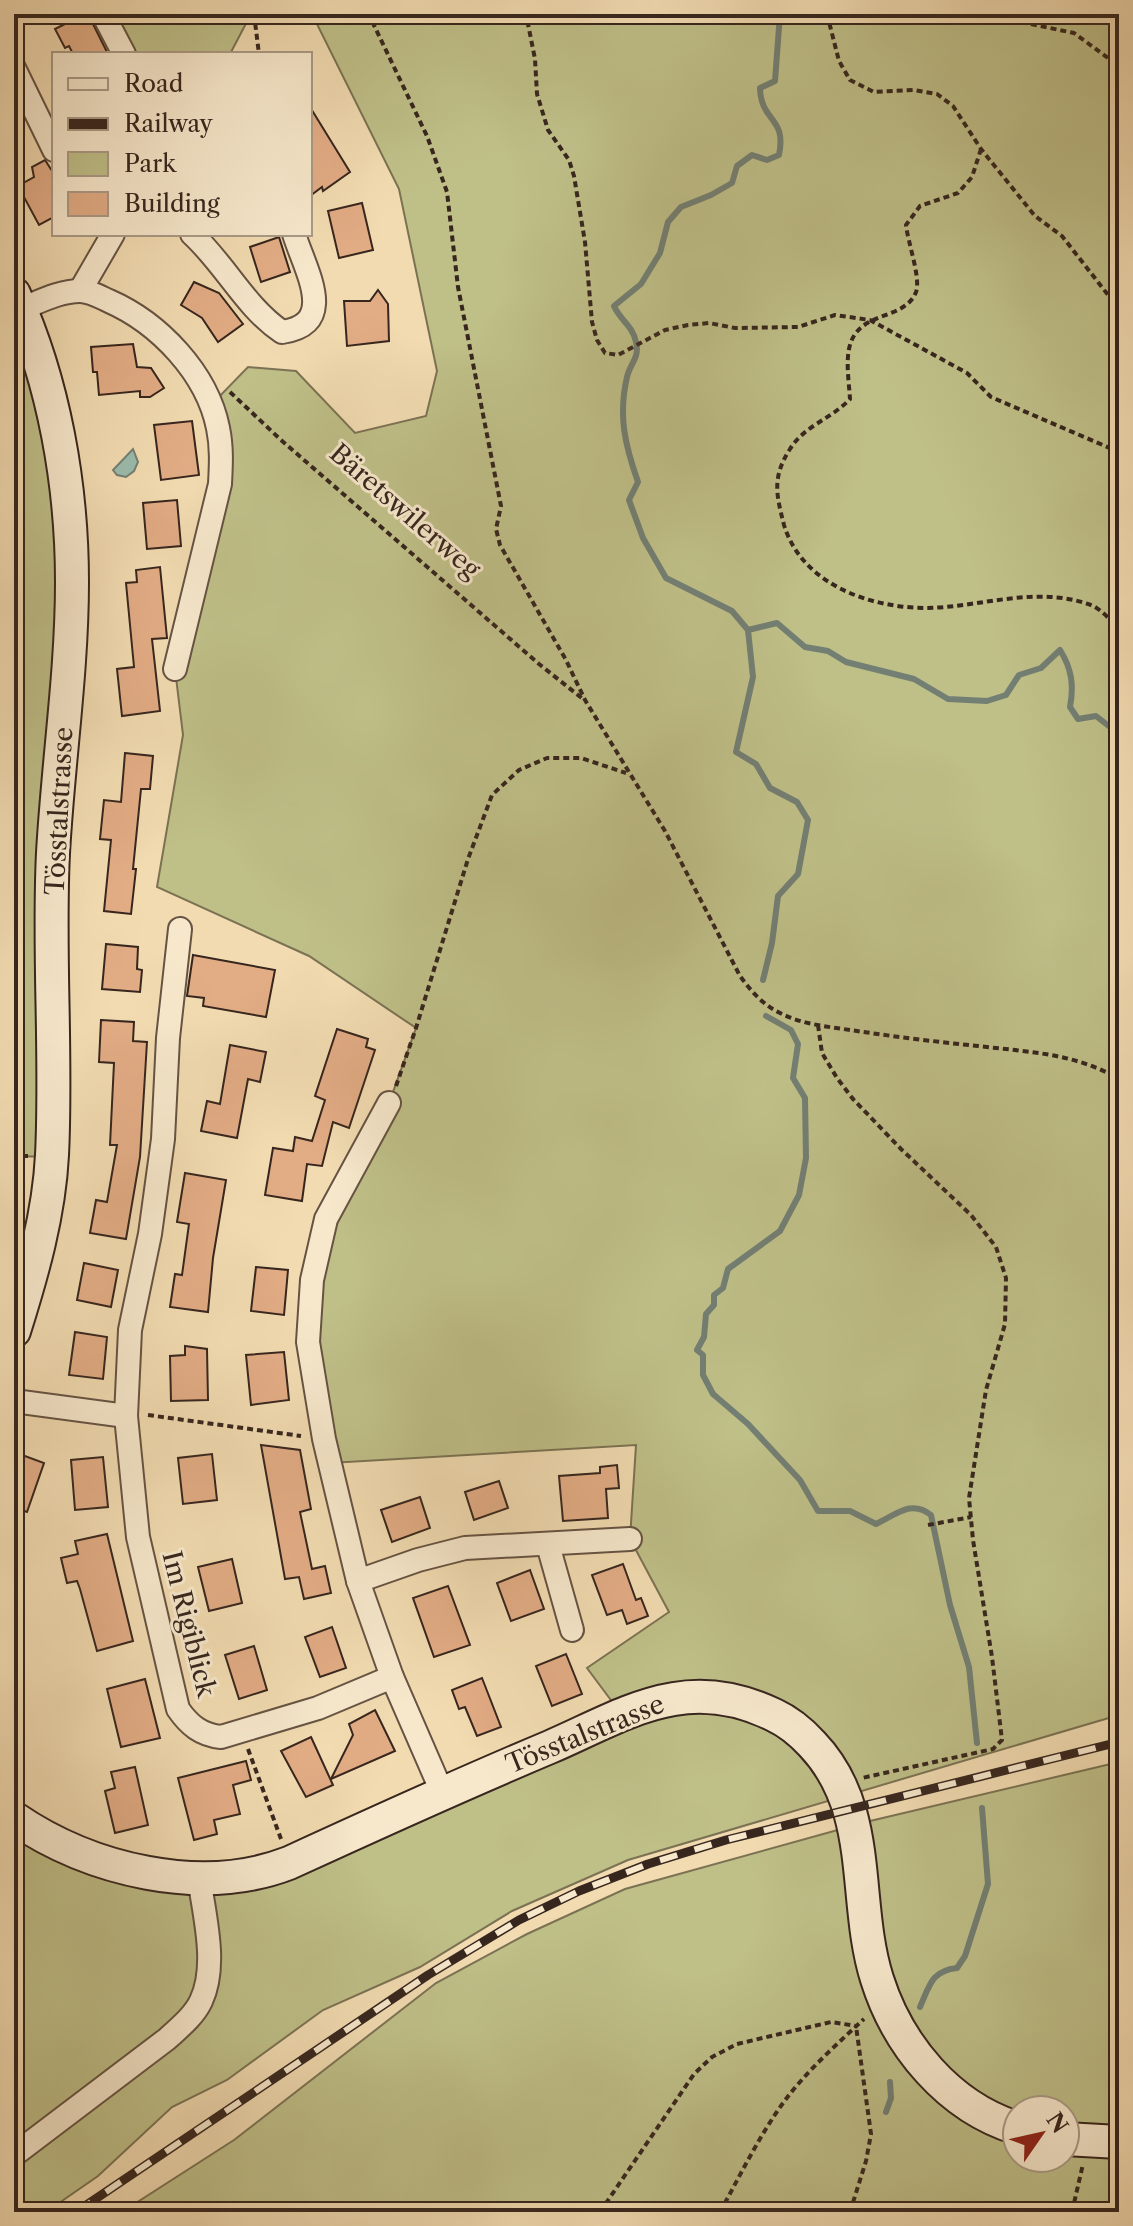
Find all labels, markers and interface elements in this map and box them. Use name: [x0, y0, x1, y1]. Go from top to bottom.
legend: [52, 52, 312, 236]
text: Road: [124, 69, 184, 98]
text: Railway: [124, 109, 214, 138]
text: Park: [124, 149, 177, 178]
text: Building: [124, 189, 220, 218]
street label: Bäretswilerweg: [323, 437, 487, 585]
street label: Tösstalstrasse: [39, 726, 79, 896]
street label: Im Rigiblick: [155, 1548, 223, 1701]
street label: Tösstalstrasse: [501, 1688, 669, 1780]
north arrow: [1001, 2094, 1081, 2174]
text: N: [1041, 2108, 1074, 2139]

